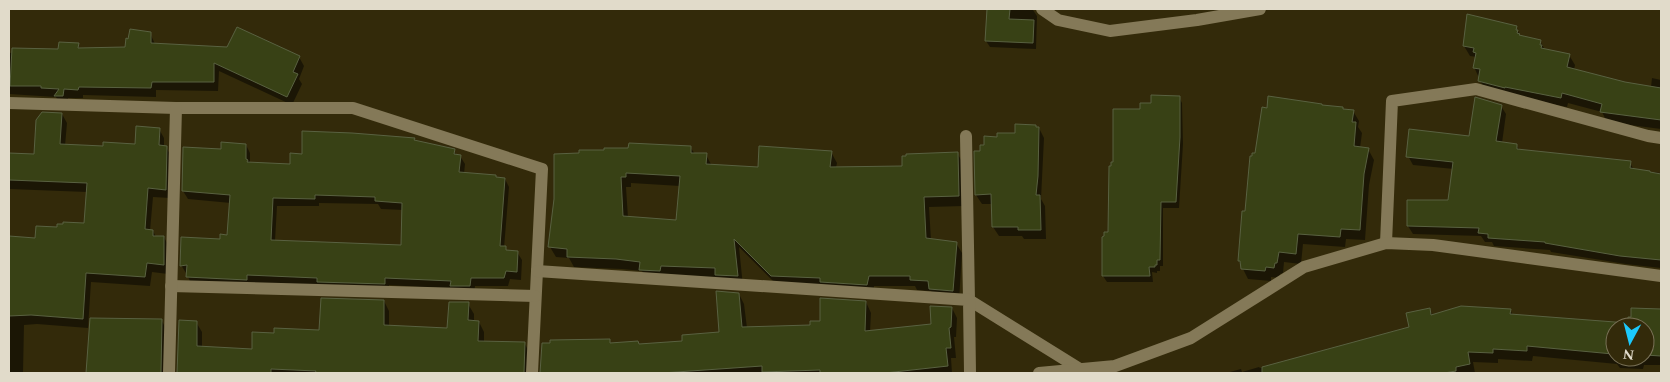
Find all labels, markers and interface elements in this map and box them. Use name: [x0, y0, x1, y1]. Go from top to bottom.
north arrow: [1605, 317, 1655, 367]
text: N: [1622, 343, 1635, 366]

